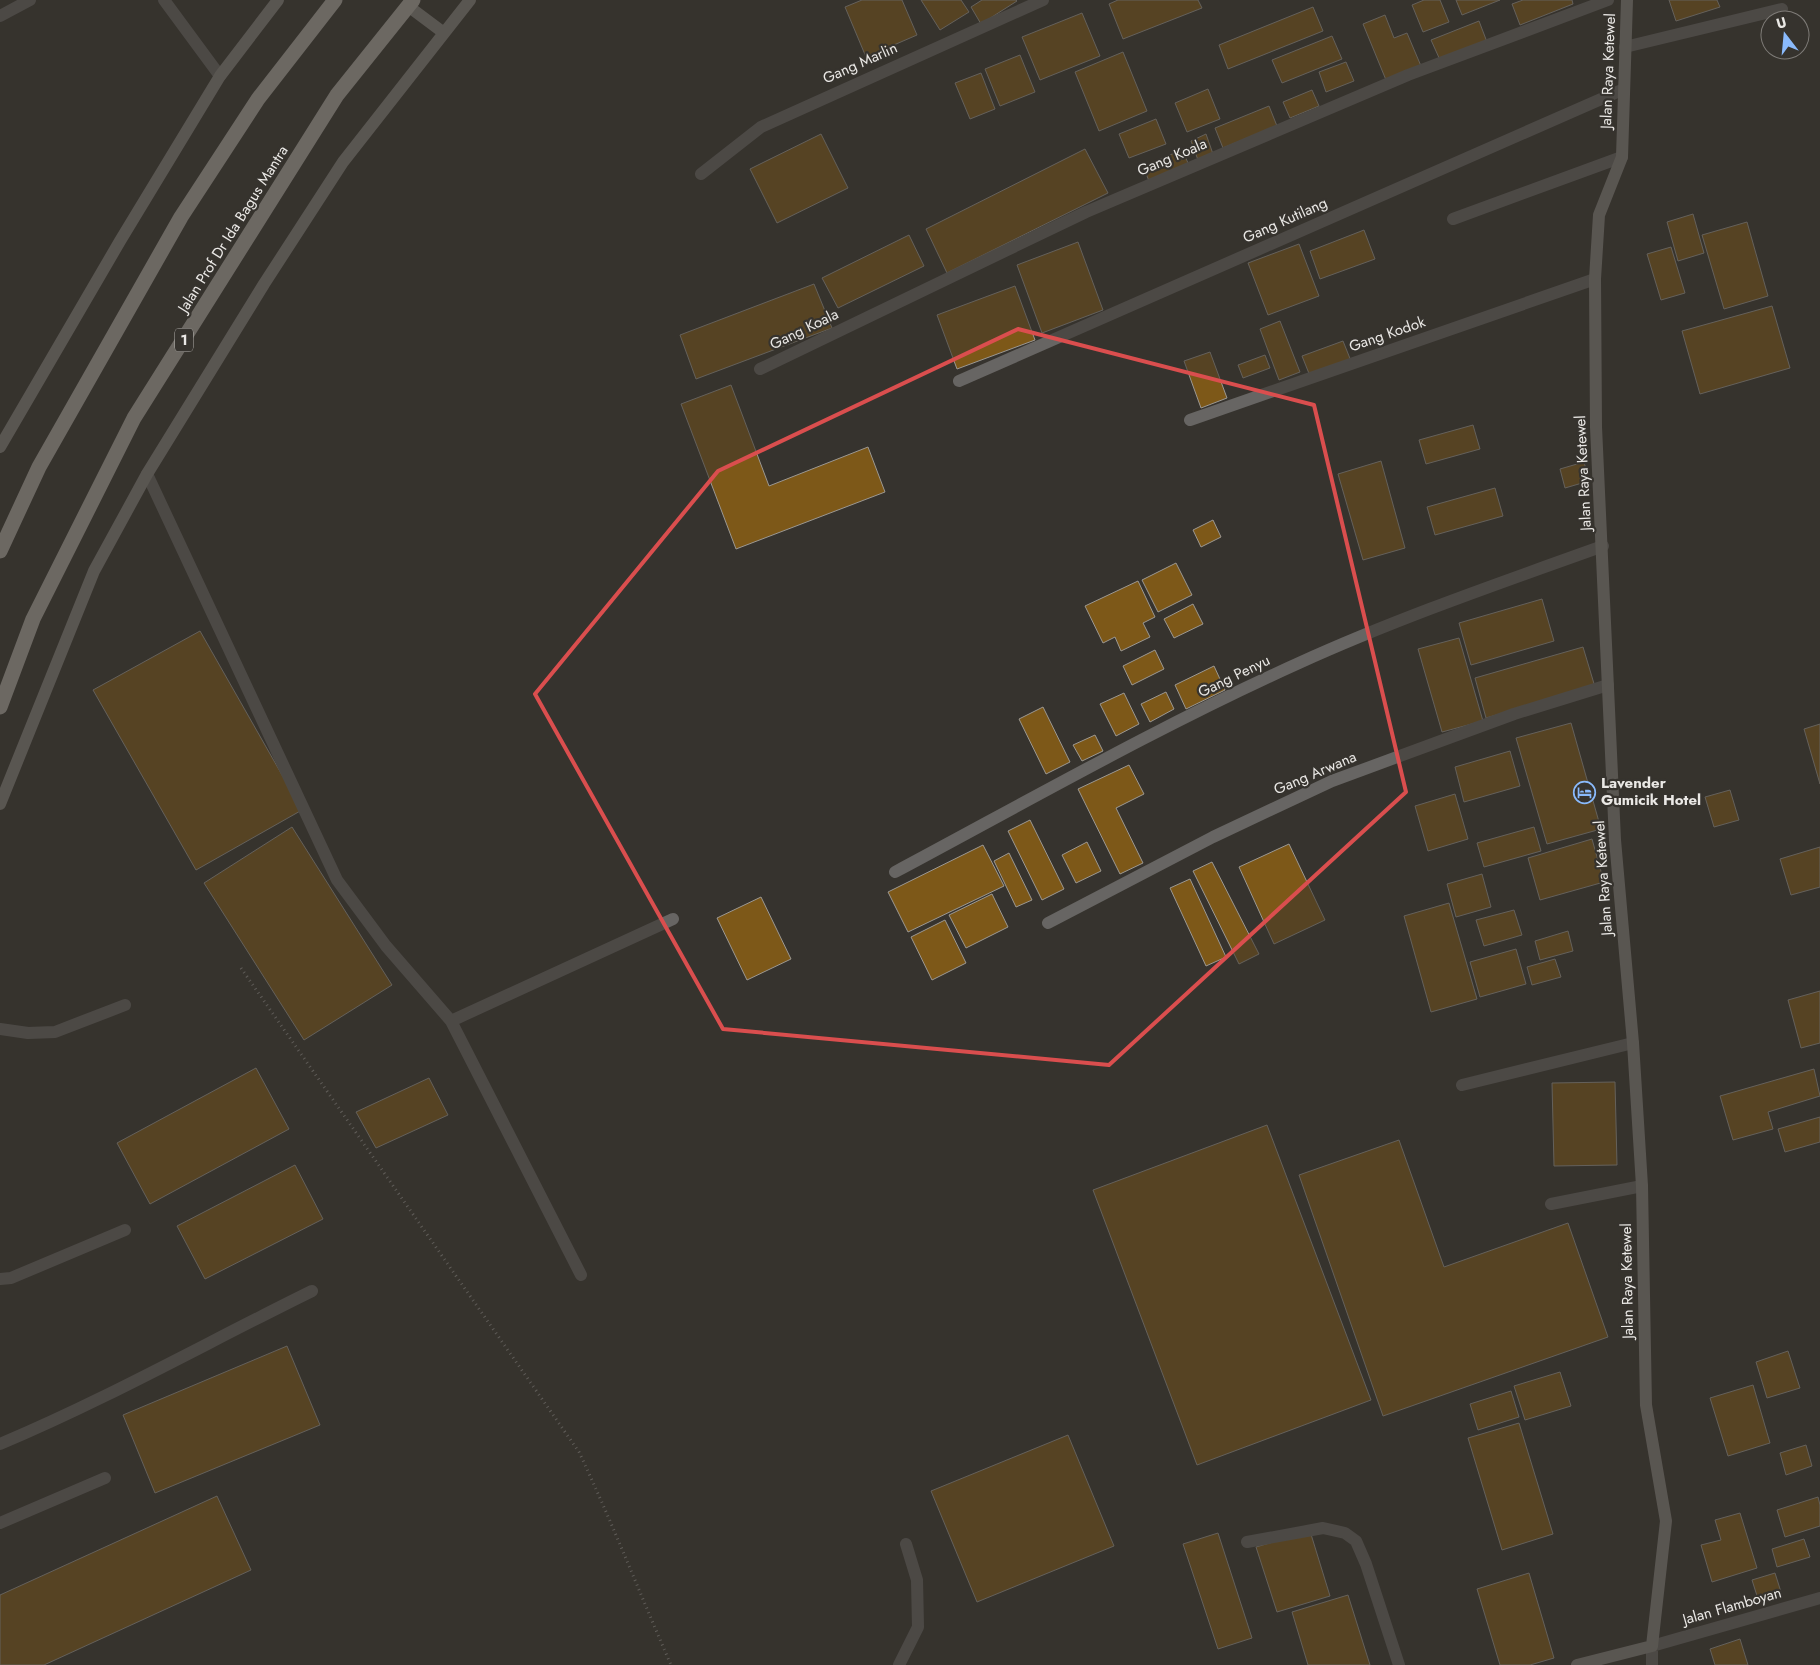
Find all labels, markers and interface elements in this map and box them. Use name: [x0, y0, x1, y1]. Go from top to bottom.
north arrow: [1760, 10, 1810, 60]
text: U: [1774, 12, 1789, 33]
street label: Jalan Raya Ketewel: [1595, 13, 1621, 131]
street label: Gang Marlin: [819, 37, 901, 89]
street label: Gang Koala: [1134, 132, 1210, 182]
street label: Jalan Prof Dr Ida Bagus Mantra: [171, 141, 294, 318]
street label: Gang Kutilang: [1239, 192, 1331, 248]
street label: Gang Koala: [766, 303, 842, 355]
street label: Gang Kodok: [1346, 311, 1428, 357]
road number: 1: [175, 328, 193, 352]
street label: Jalan Raya Ketewel: [1569, 415, 1597, 533]
street label: Gang Penyu: [1194, 649, 1274, 703]
street label: Gang Arwana: [1270, 746, 1360, 800]
place label: Lavender Gumicik Hotel: [1601, 772, 1701, 811]
hotel icon: Lavender Gumicik Hotel: [1573, 780, 1597, 804]
street label: Jalan Raya Ketewel: [1588, 820, 1618, 938]
street label: Jalan Raya Ketewel: [1615, 1223, 1639, 1341]
street label: Jalan Flamboyan: [1678, 1581, 1784, 1631]

